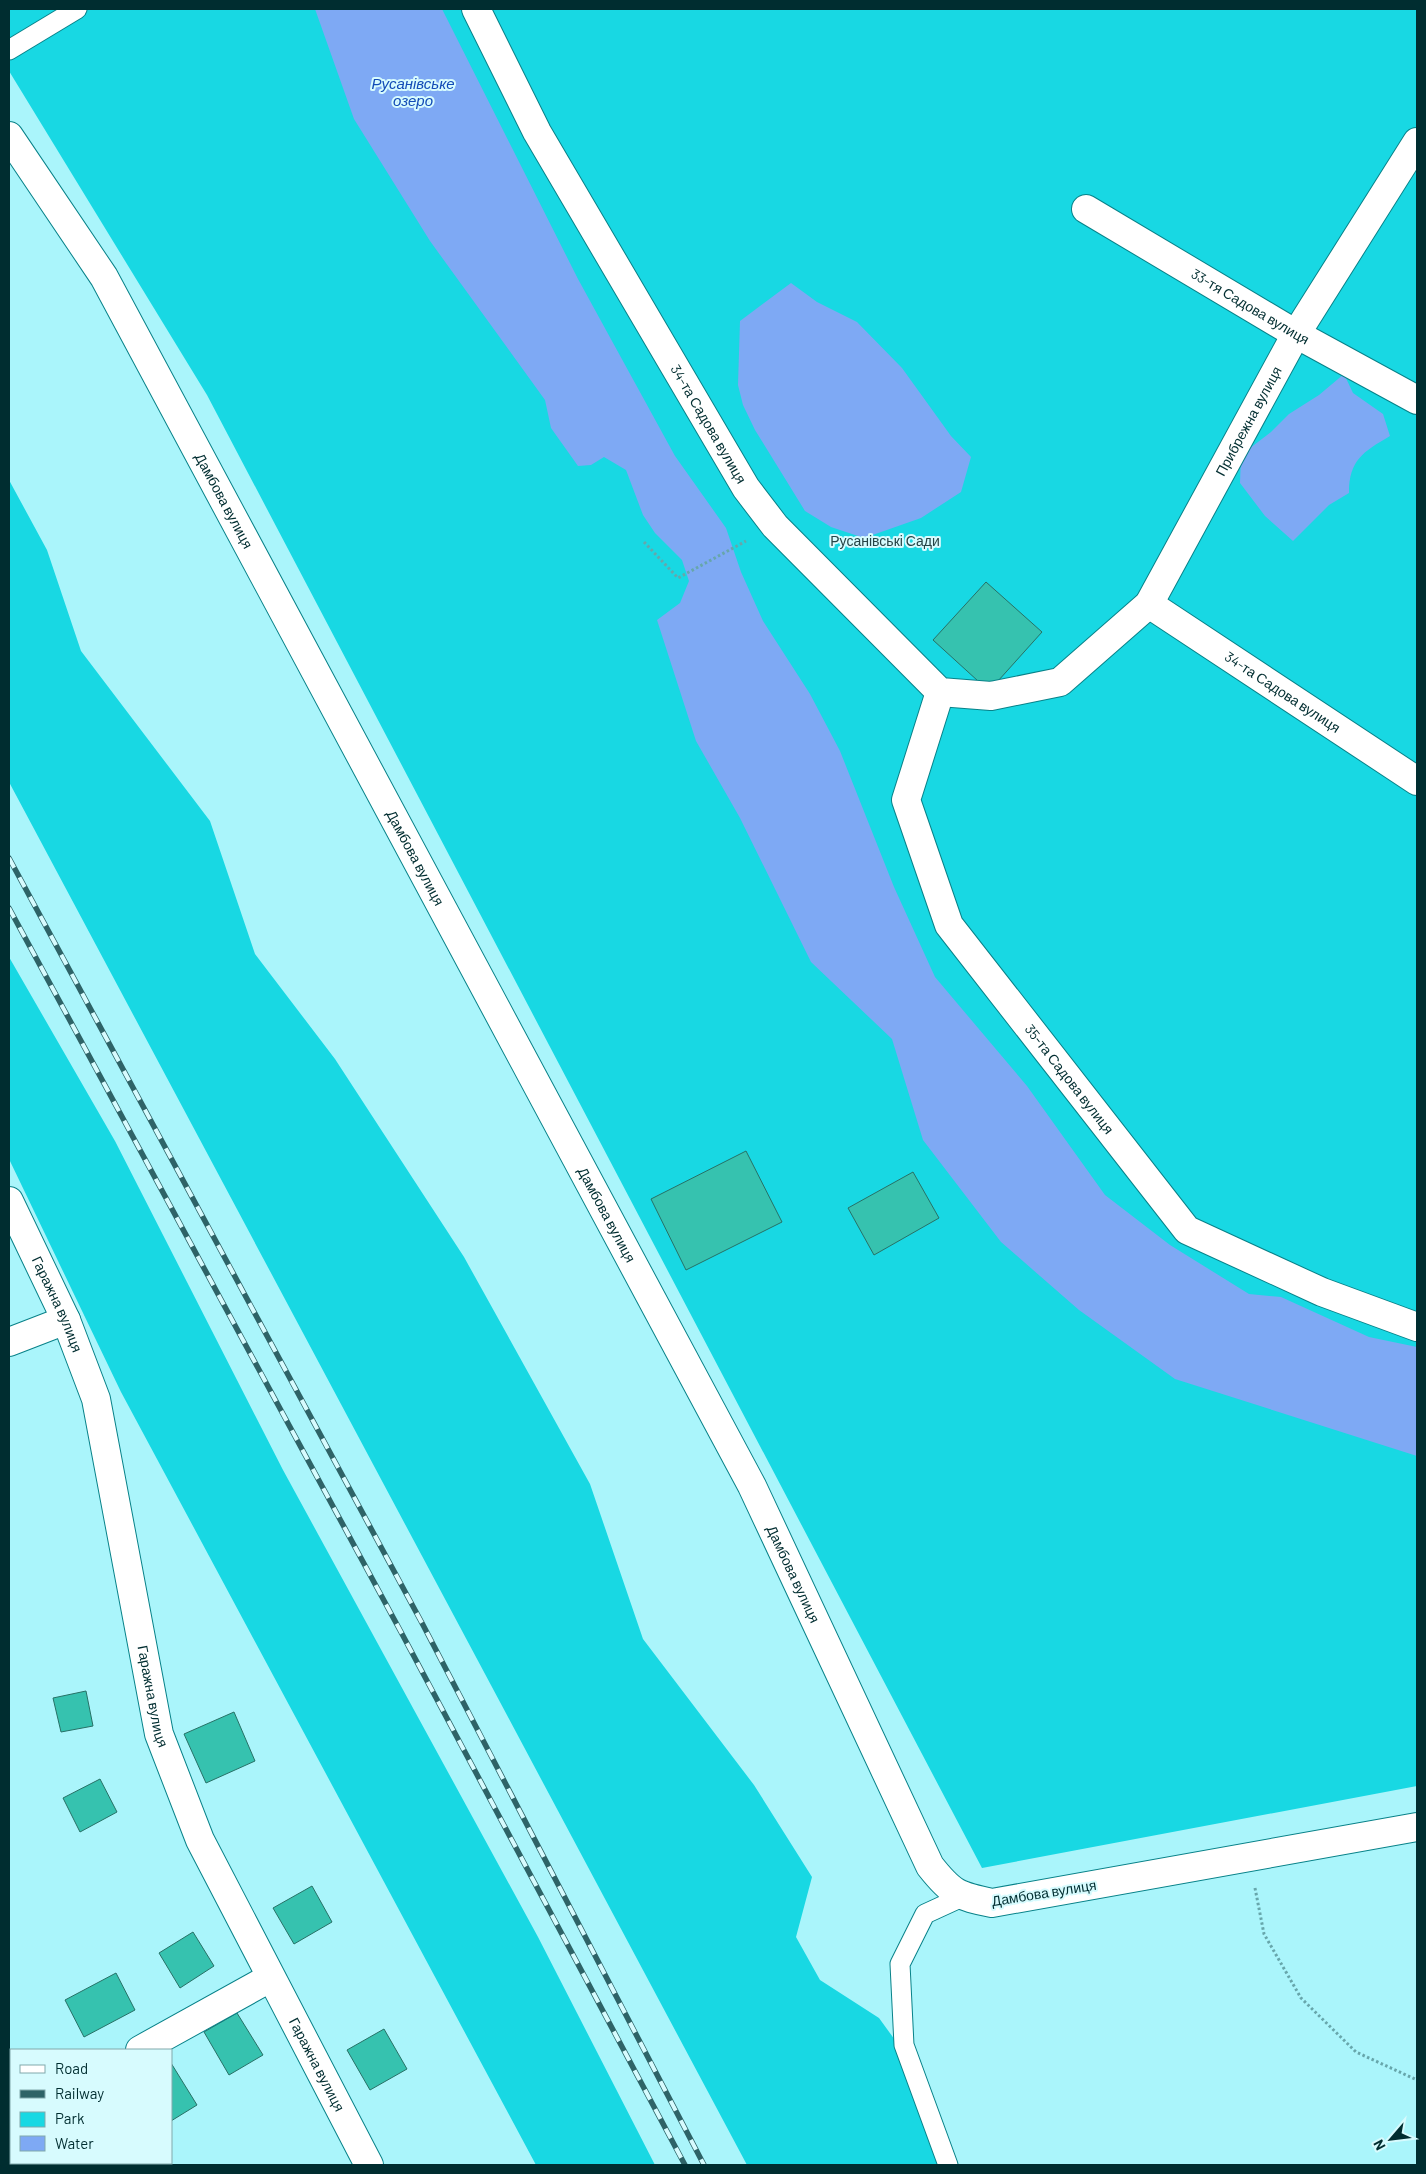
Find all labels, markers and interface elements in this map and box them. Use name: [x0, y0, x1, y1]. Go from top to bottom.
water label: Русанівське озеро: [371, 74, 455, 109]
street label: 33-тя Садова вулиця: [1188, 265, 1312, 348]
street label: 34-та Садова вулиця: [667, 361, 750, 486]
street label: Прибрежна вулиця: [1211, 363, 1285, 479]
street label: Дамбова вулиця: [192, 450, 257, 551]
park label: Русанівські Сади: [830, 532, 940, 549]
street label: 34-та Садова вулиця: [1222, 648, 1344, 736]
street label: Дамбова вулиця: [383, 807, 448, 908]
street label: 35-та Садова вулиця: [1022, 1021, 1118, 1137]
street label: Дамбова вулиця: [575, 1164, 640, 1265]
street label: Гаражна вулиця: [29, 1253, 86, 1354]
street label: Дамбова вулиця: [764, 1522, 824, 1625]
street label: Гаражна вулиця: [135, 1644, 172, 1749]
street label: Дамбова вулиця: [990, 1876, 1098, 1909]
street label: Гаражна вулиця: [286, 2014, 349, 2114]
legend: [10, 2049, 172, 2164]
text: Road: [55, 2059, 88, 2077]
text: Railway: [55, 2084, 104, 2102]
text: Park: [55, 2109, 85, 2127]
north arrow: [1366, 2114, 1416, 2164]
text: Water: [55, 2134, 94, 2152]
text: N: [1369, 2137, 1389, 2153]

